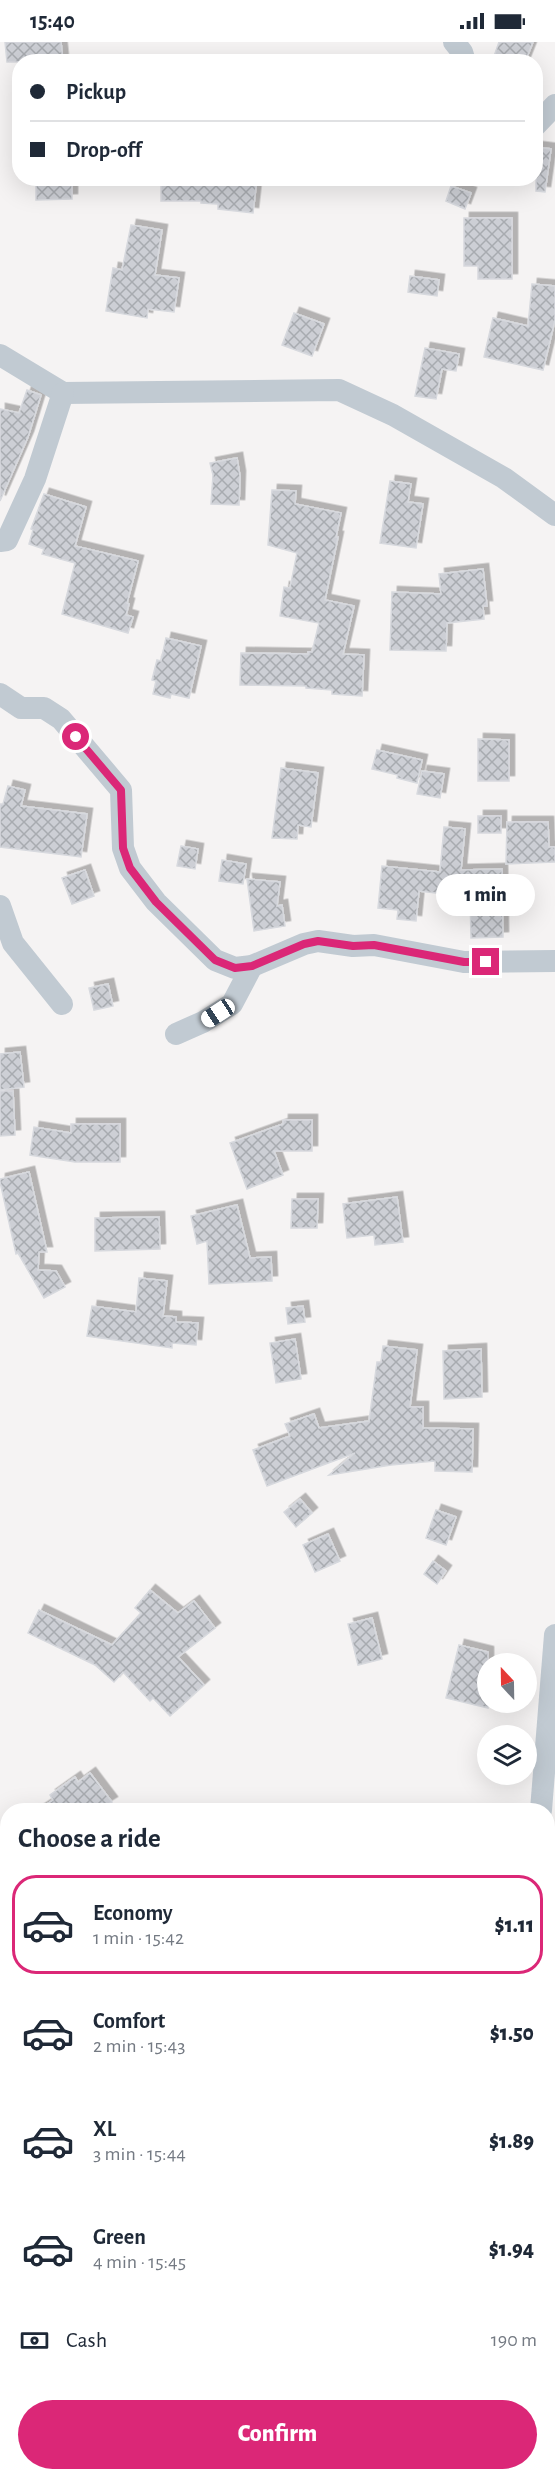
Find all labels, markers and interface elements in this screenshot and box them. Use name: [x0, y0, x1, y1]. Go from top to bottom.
text: 15:40: [30, 10, 75, 32]
text: Pickup: [66, 81, 126, 103]
text: Drop-off: [66, 139, 142, 161]
route start: [62, 723, 89, 750]
callout: 1 min: [436, 875, 536, 917]
text: 1 min: [464, 885, 507, 905]
route end: [472, 948, 499, 975]
car: [198, 996, 238, 1030]
north arrow: [477, 1653, 537, 1713]
map controls: [477, 1653, 537, 1785]
button: layers: [477, 1725, 537, 1785]
text: Choose a ride: [18, 1825, 161, 1852]
icon: car: [21, 1898, 75, 1952]
text: Economy: [93, 1902, 173, 1924]
text: $1.11: [495, 1914, 534, 1936]
text: 1 min · 15:42: [93, 1928, 184, 1948]
icon: car: [21, 2006, 75, 2060]
text: Comfort: [93, 2010, 165, 2032]
text: $1.50: [490, 2022, 534, 2044]
text: 2 min · 15:43: [93, 2036, 185, 2056]
icon: car: [21, 2114, 75, 2168]
text: XL: [93, 2118, 116, 2140]
text: $1.89: [489, 2130, 534, 2152]
text: 3 min · 15:44: [93, 2144, 186, 2164]
icon: car: [21, 2222, 75, 2276]
text: Green: [93, 2226, 146, 2248]
text: $1.94: [489, 2238, 534, 2260]
text: 4 min · 15:45: [93, 2252, 186, 2272]
icon: cash: [18, 2324, 51, 2357]
text: Cash: [66, 2329, 107, 2351]
text: 190 m: [491, 2330, 537, 2350]
button: Confirm: [18, 2400, 537, 2469]

